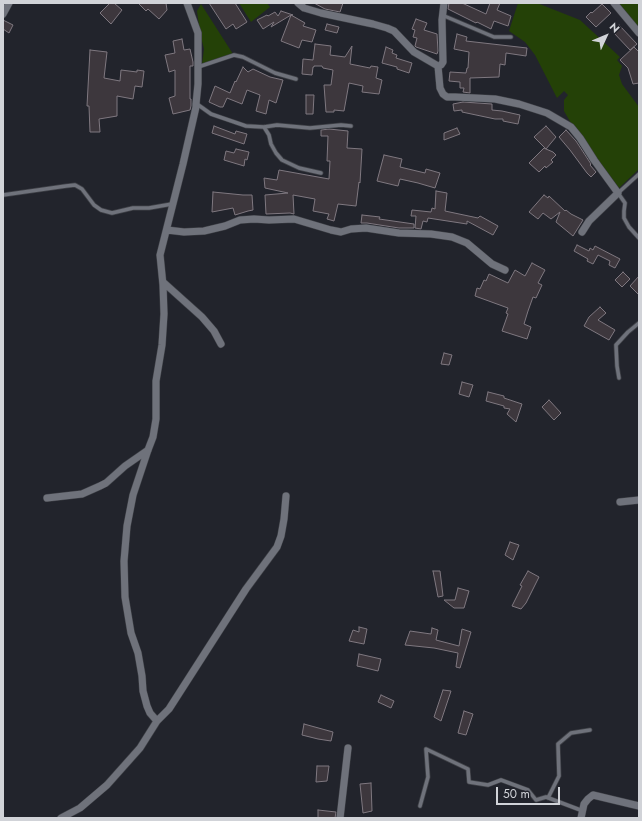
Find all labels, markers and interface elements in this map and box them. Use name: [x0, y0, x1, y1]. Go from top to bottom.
north arrow: [586, 16, 626, 56]
text: N: [606, 19, 623, 36]
scale bar: [498, 779, 562, 805]
text: 50 m: [503, 785, 530, 803]

